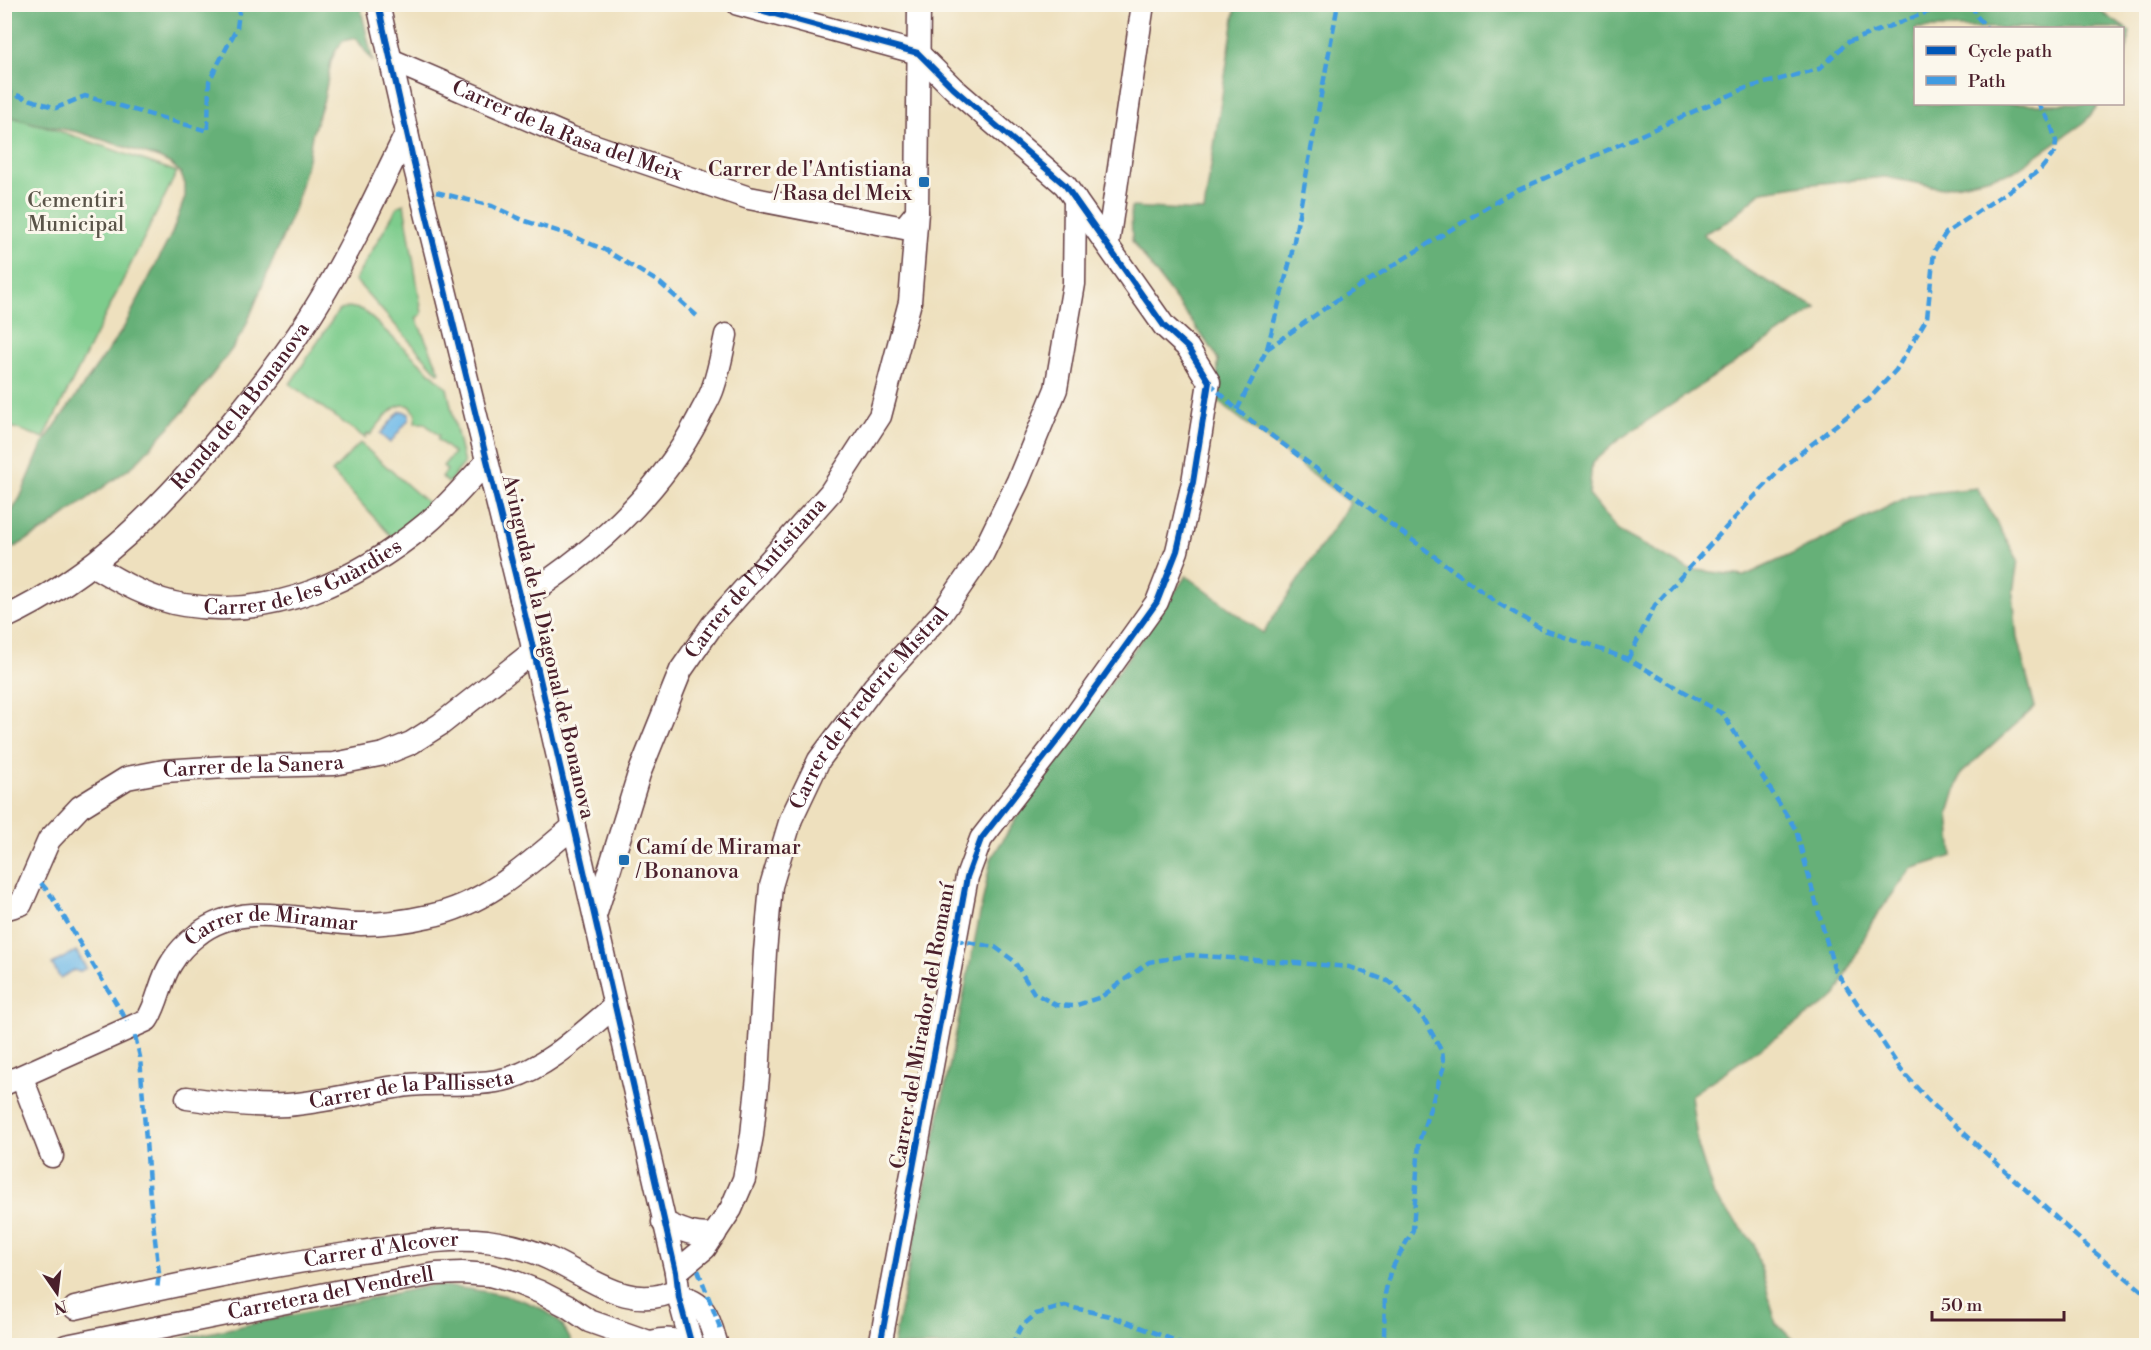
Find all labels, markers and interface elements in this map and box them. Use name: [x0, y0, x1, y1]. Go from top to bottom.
legend: [1914, 27, 2124, 105]
text: Cycle path: [1968, 40, 2052, 63]
text: Path: [1968, 70, 2006, 93]
street label: Carrer de la Rasa del Meix: [448, 75, 686, 188]
place label: Carrer de l'Antistiana / Rasa del Meix: [708, 157, 912, 207]
marker: Carrer de l'Antistiana / Rasa del Meix: [917, 175, 931, 189]
park label: Cementiri Municipal: [27, 188, 125, 238]
street label: Ronda de la Bonanova: [166, 317, 316, 496]
street label: Avinguda de la Diagonal de Bonanova: [495, 471, 600, 822]
street label: Carrer de l'Antistiana: [680, 492, 832, 664]
street label: Carrer de les Guàrdies: [203, 534, 407, 621]
street label: Carrer de Frederic Mistral: [784, 602, 955, 814]
street label: Carrer de la Sanera: [162, 749, 346, 784]
place label: Camí de Miramar / Bonanova: [635, 835, 801, 885]
marker: Camí de Miramar / Bonanova: [617, 853, 631, 867]
street label: Carrer del Mirador del Romaní: [885, 880, 961, 1171]
street label: Carrer de Miramar: [180, 902, 358, 952]
street label: Carrer de la Pallisseta: [307, 1064, 517, 1115]
street label: Carrer d'Alcover: [302, 1227, 459, 1274]
street label: Carretera del Vendrell: [226, 1262, 436, 1326]
north arrow: [27, 1263, 87, 1323]
scale bar: [1932, 1284, 2064, 1322]
text: 50 m: [1941, 1294, 1983, 1317]
text: N: [51, 1295, 69, 1318]

